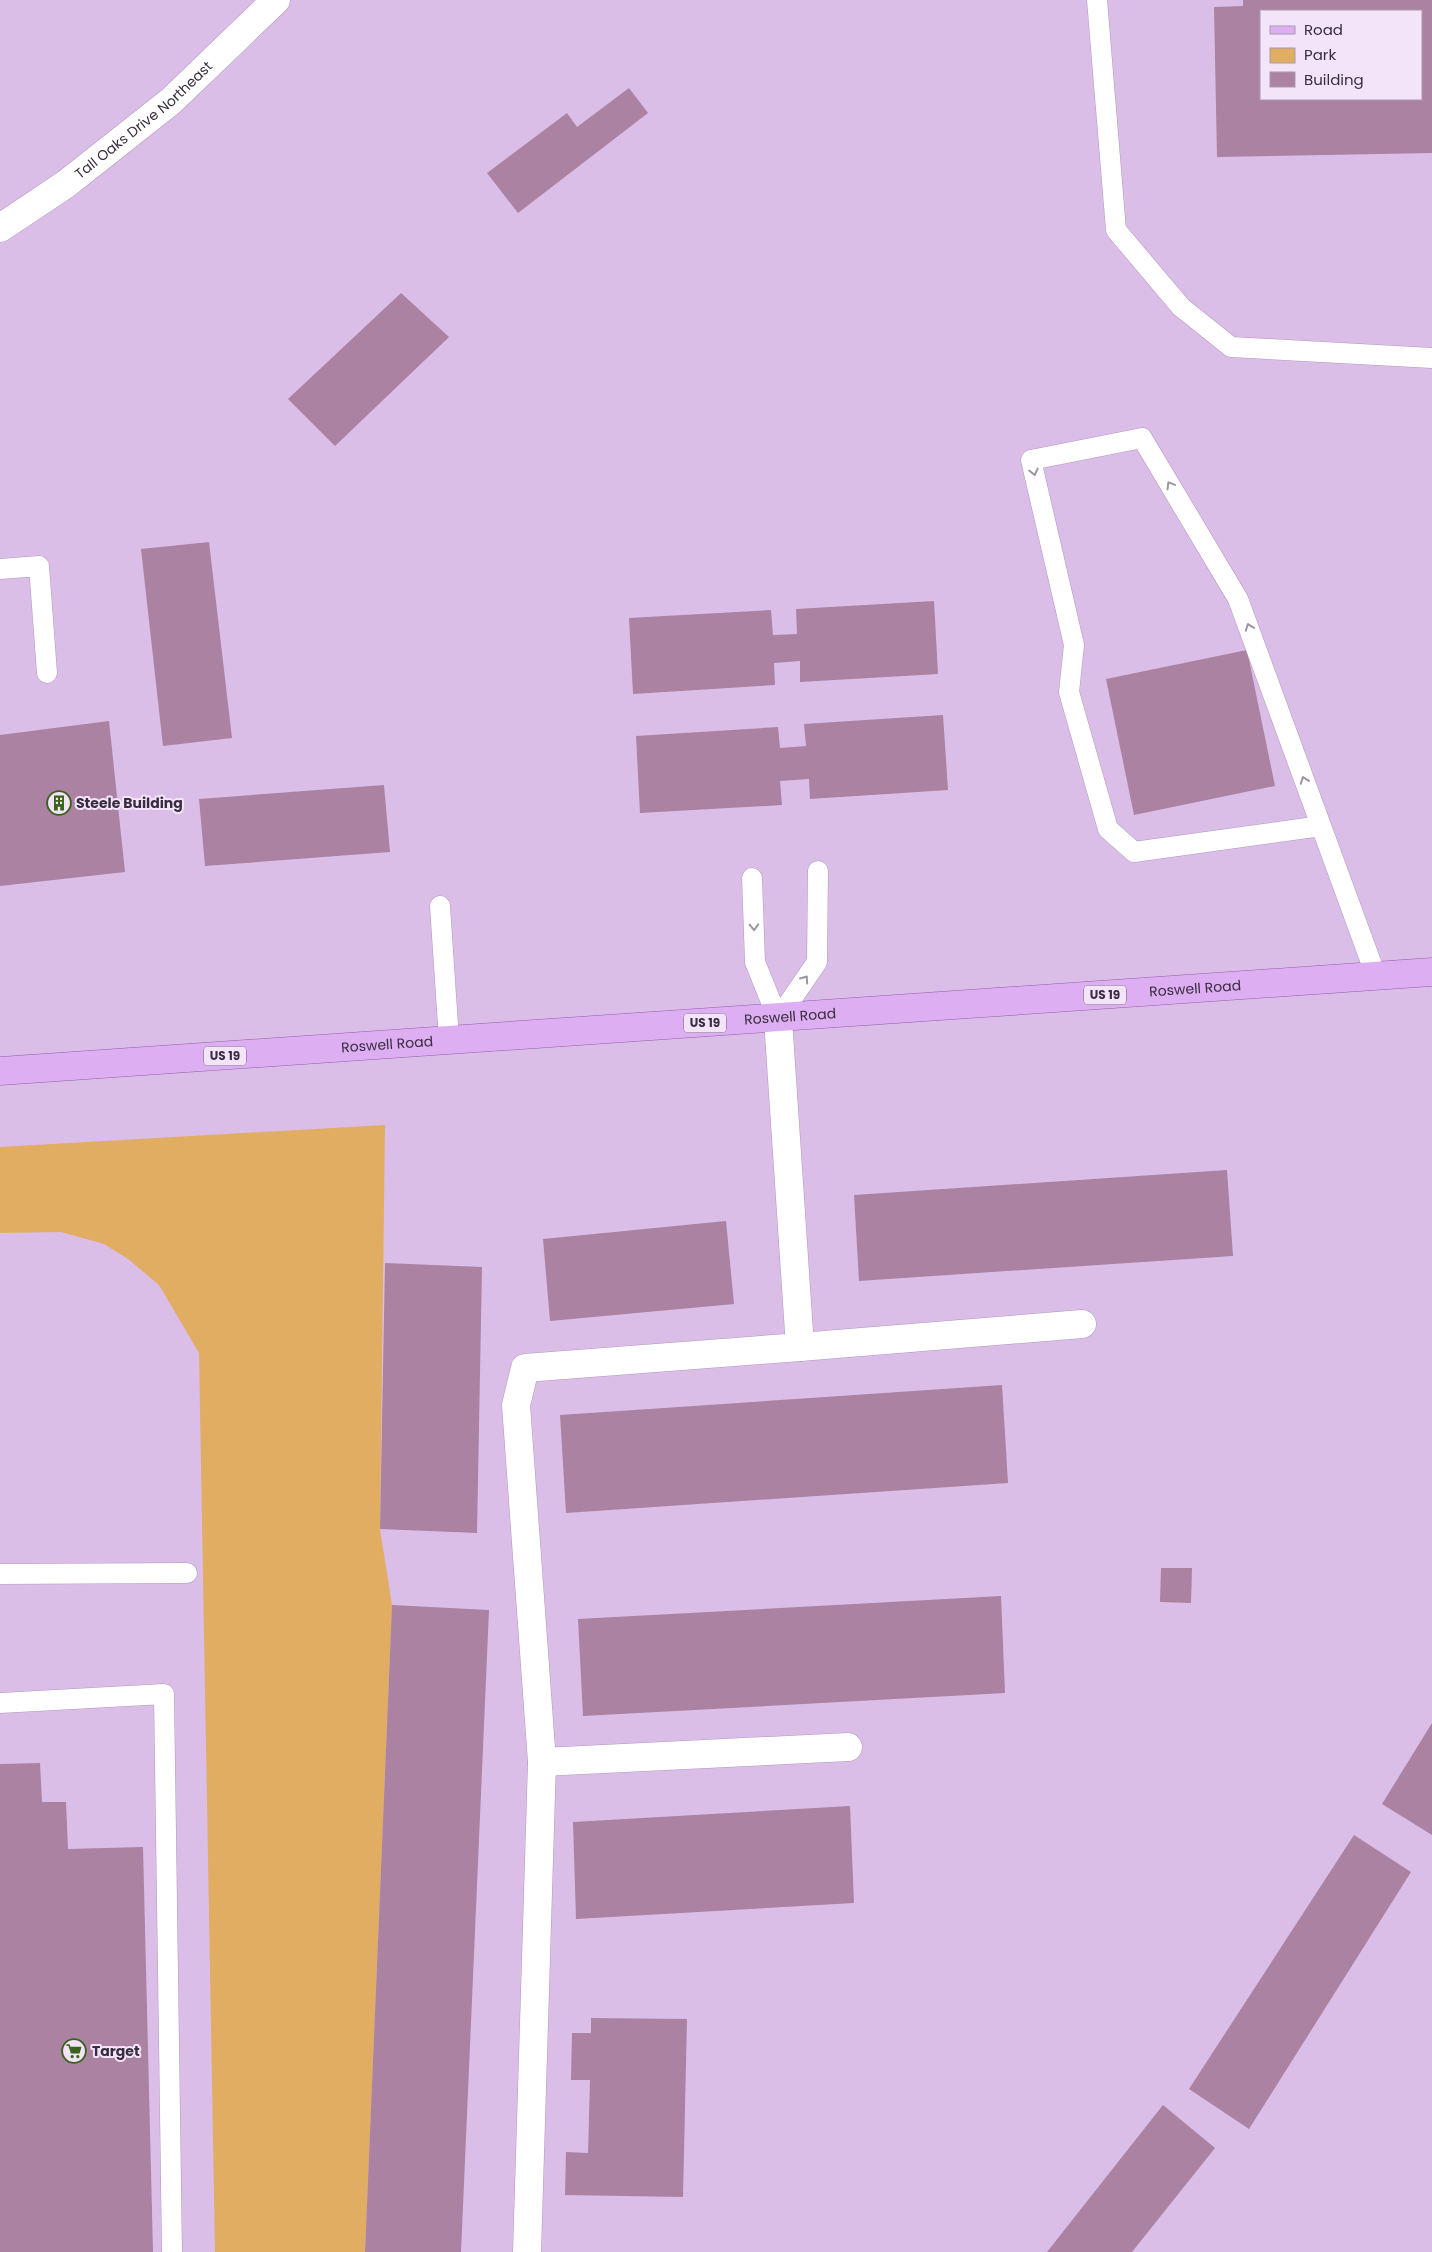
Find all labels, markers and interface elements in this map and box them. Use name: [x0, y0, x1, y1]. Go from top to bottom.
legend: [1260, 10, 1422, 100]
text: Road: [1304, 19, 1343, 40]
text: Park: [1304, 44, 1336, 65]
street label: Tall Oaks Drive Northeast: [71, 56, 217, 183]
text: Building: [1304, 69, 1364, 90]
one-way arrow: [1028, 467, 1039, 476]
one-way arrow: [1167, 482, 1177, 491]
one-way arrow: [1245, 623, 1255, 632]
one-way arrow: [1300, 776, 1310, 785]
building icon: Steele Building: [46, 790, 72, 816]
place label: Steele Building: [76, 793, 183, 813]
one-way arrow: [749, 924, 759, 931]
one-way arrow: [799, 975, 808, 984]
street label: Roswell Road: [1149, 975, 1242, 1002]
road number: US 19: [1084, 986, 1126, 1004]
street label: Roswell Road: [744, 1003, 837, 1030]
road number: US 19: [684, 1014, 726, 1032]
street label: Roswell Road: [340, 1031, 434, 1057]
road number: US 19: [204, 1046, 246, 1066]
supermarket icon: Target: [61, 2038, 87, 2064]
place label: Target: [92, 2041, 140, 2061]

